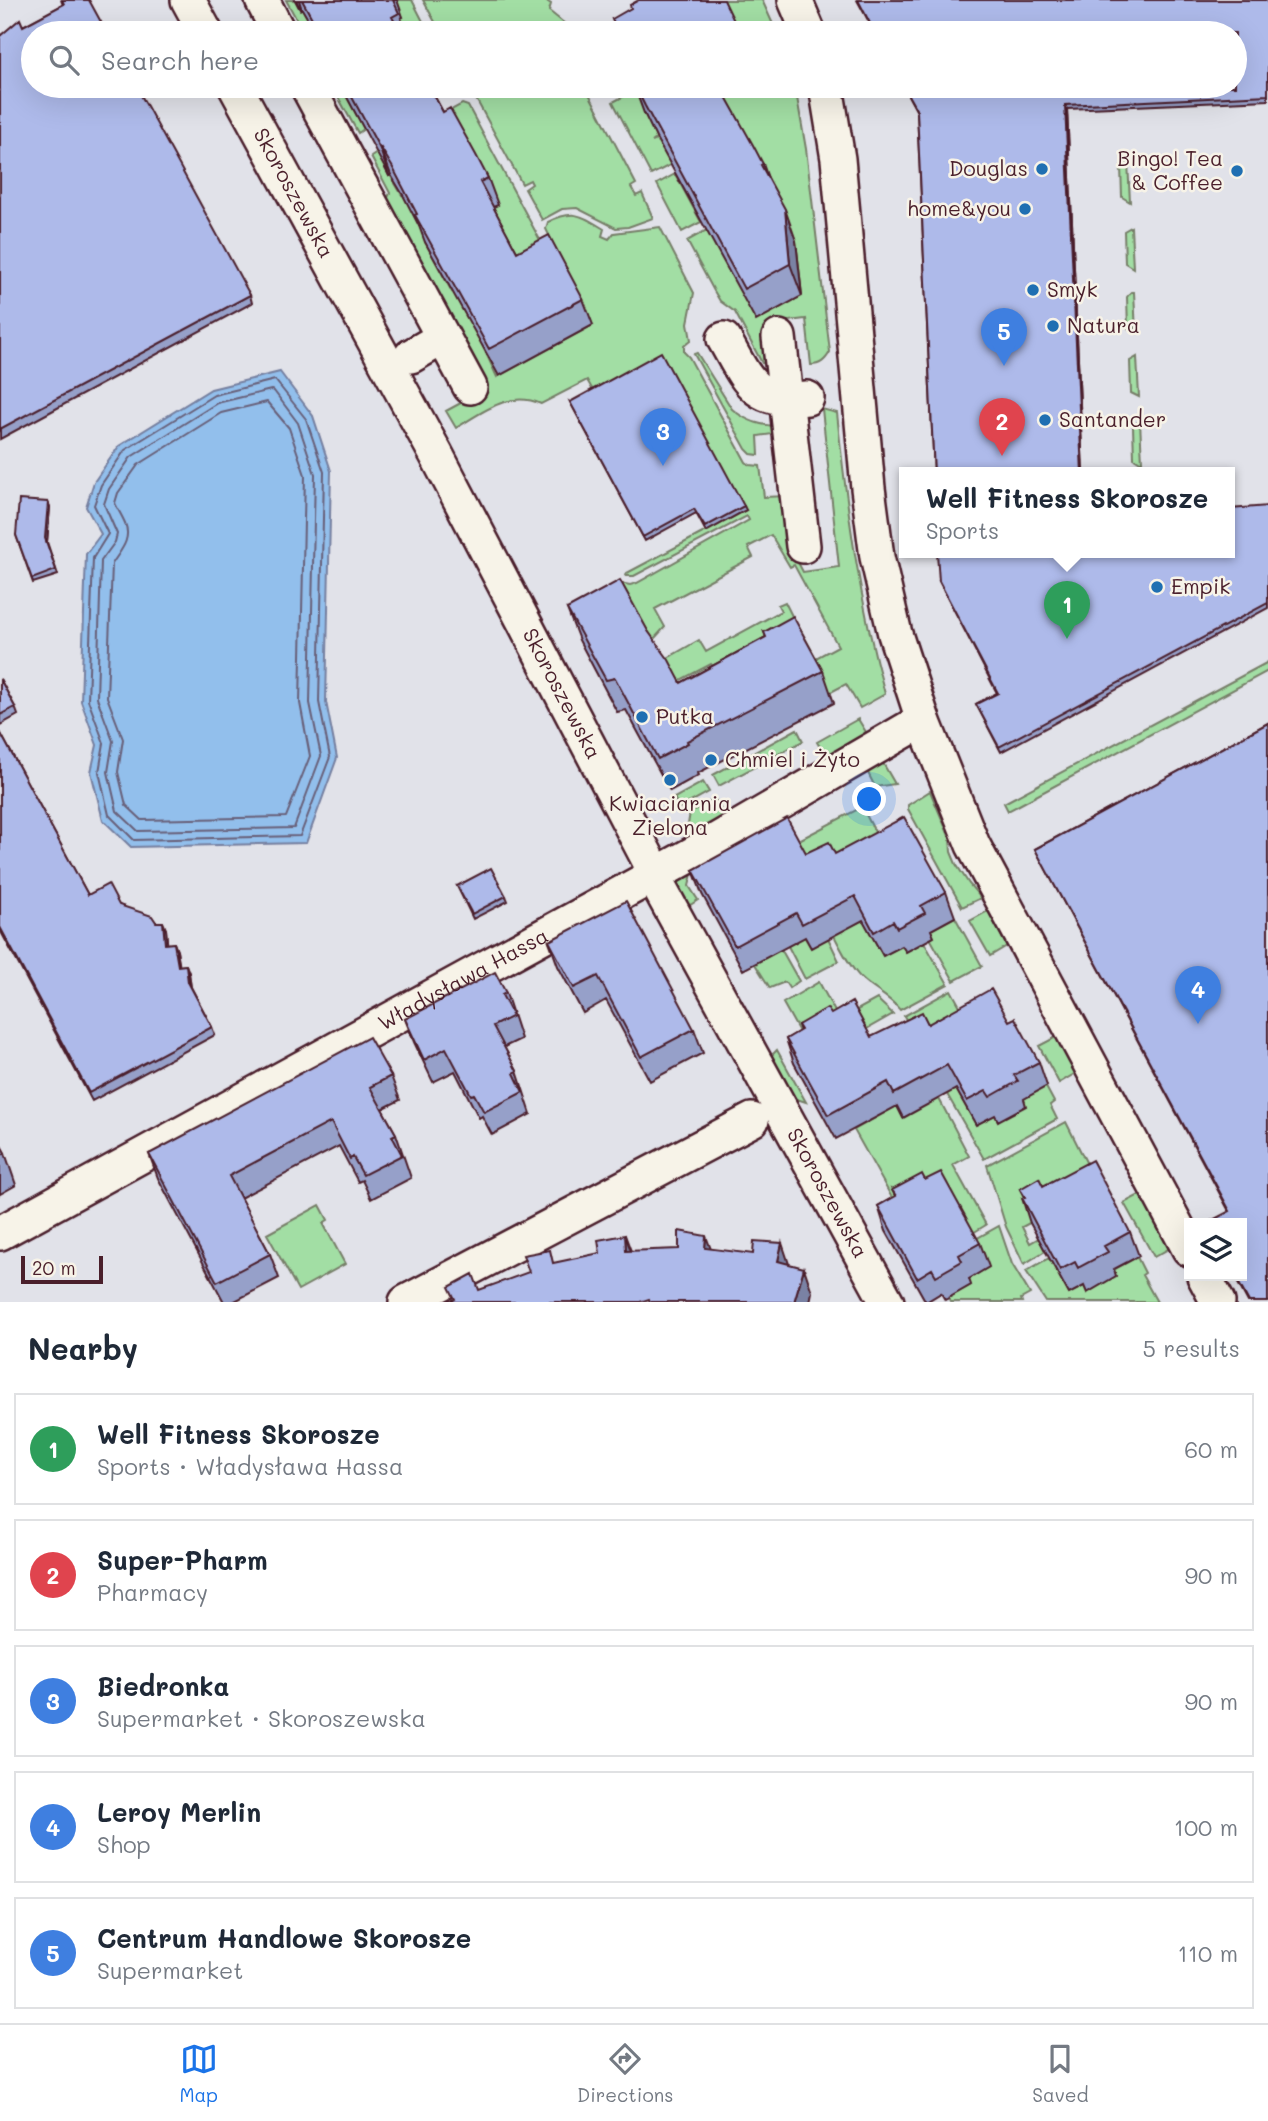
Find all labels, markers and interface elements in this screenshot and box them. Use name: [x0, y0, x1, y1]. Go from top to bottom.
search box: [21, 21, 1247, 98]
icon: search: [45, 41, 83, 79]
text: Search here: [101, 43, 259, 77]
street label: Skoroszewska: [248, 123, 341, 262]
place label: Bingo! Tea & Coffee: [1117, 144, 1223, 195]
place label: Douglas: [949, 154, 1028, 181]
marker: Douglas: [1034, 161, 1050, 177]
marker: Bingo! Tea & Coffee: [1229, 163, 1245, 179]
place label: home&you: [907, 194, 1011, 221]
marker: home&you: [1017, 201, 1033, 217]
place label: Smyk: [1047, 275, 1098, 302]
marker: Smyk: [1025, 282, 1041, 298]
pin: 5: [981, 308, 1027, 366]
place label: Natura: [1067, 311, 1140, 338]
marker: Natura: [1045, 318, 1061, 334]
pin: 2: [979, 398, 1025, 456]
place label: Santander: [1059, 405, 1166, 432]
pin: 3: [640, 408, 686, 466]
marker: Santander: [1037, 412, 1053, 428]
popup: [899, 467, 1235, 558]
text: Well Fitness Skorosze: [926, 481, 1208, 515]
text: Sports: [926, 515, 999, 545]
place label: Empik: [1171, 572, 1230, 599]
marker: Empik: [1149, 579, 1165, 595]
pin: 1: [1044, 581, 1090, 639]
street label: Skoroszewska: [518, 623, 608, 763]
place label: Putka: [656, 702, 714, 729]
marker: Putka: [634, 709, 650, 725]
place label: Chmiel i Żyto: [725, 745, 860, 772]
marker: Chmiel i Żyto: [703, 752, 719, 768]
marker: Kwiaciarnia Zielona: [662, 772, 678, 788]
your location: [852, 782, 886, 816]
place label: Kwiaciarnia Zielona: [609, 789, 731, 840]
street label: Władysława Hassa: [373, 921, 552, 1036]
pin: 4: [1175, 966, 1221, 1024]
street label: Skoroszewska: [782, 1123, 875, 1262]
map controls: [1184, 1218, 1247, 1281]
button: layers: [1184, 1218, 1247, 1281]
scale bar: [21, 1253, 103, 1285]
text: 20 m: [32, 1255, 76, 1280]
text: Nearby: [28, 1328, 138, 1368]
text: 5 results: [1143, 1333, 1240, 1363]
text: Well Fitness Skorosze: [97, 1417, 380, 1451]
text: 1: [48, 1434, 58, 1464]
text: 60 m: [1184, 1434, 1238, 1464]
text: Sports · Władysława Hassa: [97, 1451, 403, 1481]
text: Super-Pharm: [97, 1543, 268, 1577]
text: 2: [47, 1560, 59, 1590]
text: 90 m: [1185, 1560, 1238, 1590]
text: Pharmacy: [97, 1577, 208, 1607]
text: Biedronka: [97, 1669, 230, 1703]
text: 3: [46, 1686, 60, 1716]
text: 90 m: [1185, 1686, 1238, 1716]
text: Supermarket · Skoroszewska: [97, 1703, 426, 1733]
text: Leroy Merlin: [97, 1795, 261, 1829]
text: 4: [46, 1812, 60, 1842]
text: 100 m: [1174, 1812, 1238, 1842]
text: Shop: [97, 1829, 151, 1859]
text: Centrum Handlowe Skorosze: [97, 1921, 471, 1955]
text: 5: [46, 1938, 60, 1968]
text: 110 m: [1178, 1938, 1238, 1968]
text: Supermarket: [97, 1955, 243, 1985]
tab: Map: [179, 2040, 218, 2107]
tab: Directions: [577, 2040, 673, 2107]
tab: Saved: [1032, 2040, 1089, 2107]

